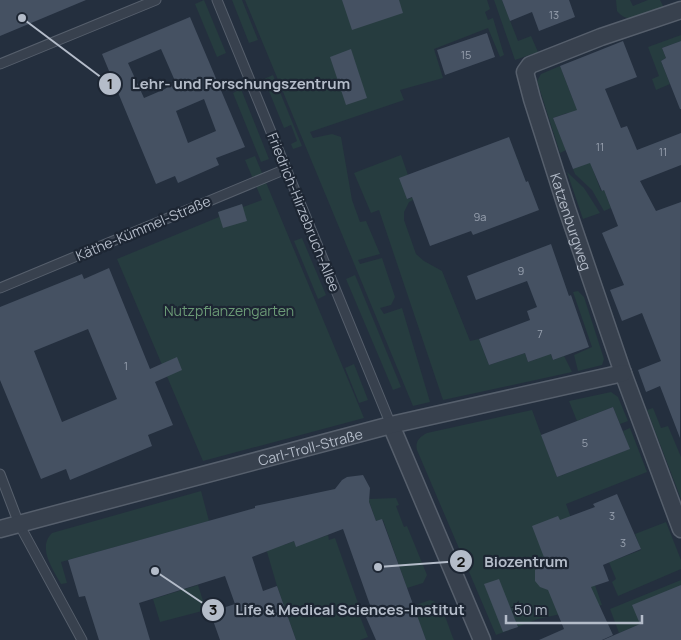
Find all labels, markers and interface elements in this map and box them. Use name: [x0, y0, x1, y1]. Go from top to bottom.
house number: 13: [549, 7, 559, 22]
house number: 15: [461, 47, 471, 62]
callout: Lehr- und Forschungszentrum: [97, 69, 361, 99]
text: 1: [107, 73, 113, 94]
text: Lehr- und Forschungszentrum: [132, 73, 350, 94]
street label: Friedrich-Hirzebruch-Allee: [263, 130, 345, 294]
house number: 11: [596, 139, 604, 154]
house number: 11: [659, 144, 667, 159]
street label: Katzenburgweg: [547, 170, 597, 273]
street label: Käthe-Kümmel-Straße: [73, 191, 213, 265]
house number: 9a: [474, 209, 486, 224]
house number: 9: [518, 263, 525, 278]
park label: Nutzpflanzengarten: [164, 301, 294, 320]
house number: 7: [537, 326, 543, 341]
house number: 1: [124, 358, 128, 373]
street label: Carl-Troll-Straße: [256, 423, 365, 470]
house number: 5: [582, 435, 588, 450]
house number: 3: [609, 508, 615, 523]
house number: 3: [620, 535, 626, 550]
callout: Biozentrum: [449, 546, 577, 576]
text: 2: [457, 551, 466, 572]
text: Biozentrum: [484, 551, 568, 572]
scale bar: [506, 592, 642, 624]
callout: Life & Medical Sciences-Institut: [200, 595, 475, 625]
text: 3: [209, 599, 217, 620]
text: Life & Medical Sciences-Institut: [235, 599, 465, 620]
text: 50 m: [514, 599, 548, 620]

